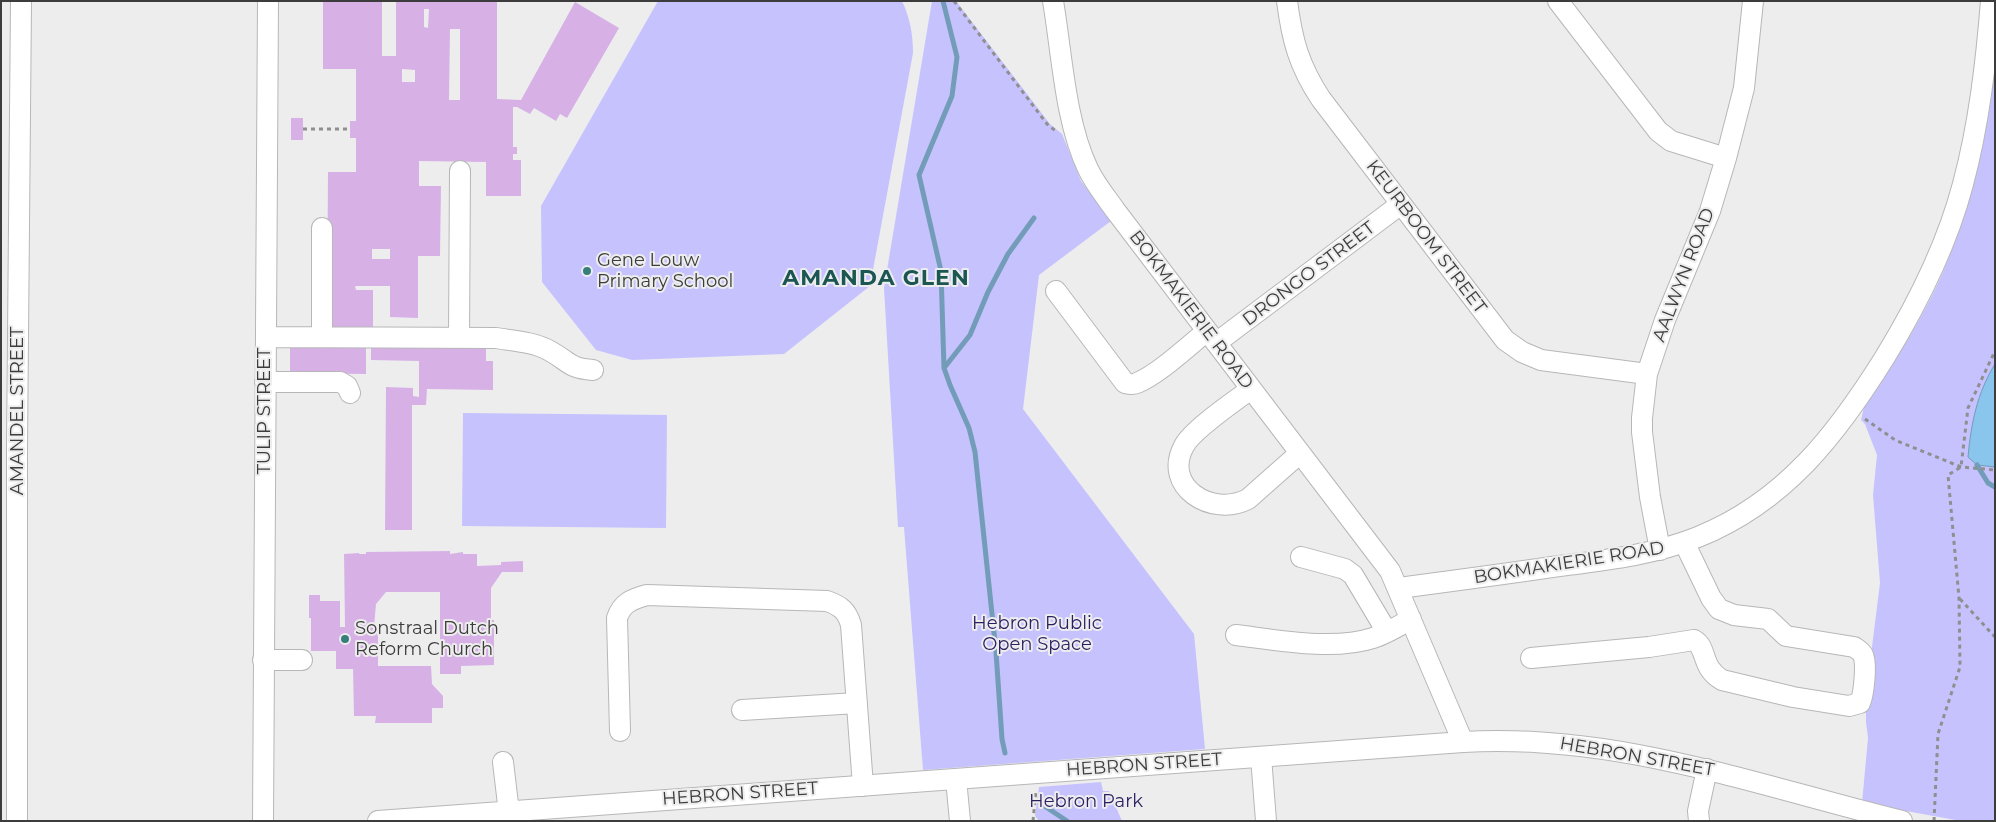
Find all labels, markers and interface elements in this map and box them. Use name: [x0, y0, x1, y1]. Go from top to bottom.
street label: KEURBOOM STREET: [1361, 156, 1491, 318]
street label: AALWYN ROAD: [1649, 205, 1719, 345]
street label: DRONGO STREET: [1239, 217, 1379, 331]
street label: BOKMAKIERIE ROAD: [1124, 227, 1258, 393]
place label: Gene Louw Primary School: [597, 250, 733, 292]
marker: Gene Louw Primary School: [581, 265, 593, 277]
district label: AMANDA GLEN: [781, 266, 971, 292]
street label: AMANDEL STREET: [7, 327, 29, 495]
street label: TULIP STREET: [254, 348, 276, 474]
street label: BOKMAKIERIE ROAD: [1472, 537, 1666, 589]
park label: Hebron Public Open Space: [972, 613, 1102, 656]
place label: Sonstraal Dutch Reform Church: [355, 618, 499, 660]
marker: Sonstraal Dutch Reform Church: [339, 633, 351, 645]
street label: HEBRON STREET: [1558, 733, 1716, 781]
street label: HEBRON STREET: [1065, 749, 1223, 781]
street label: HEBRON STREET: [661, 778, 819, 810]
park label: Hebron Park: [1029, 791, 1143, 813]

